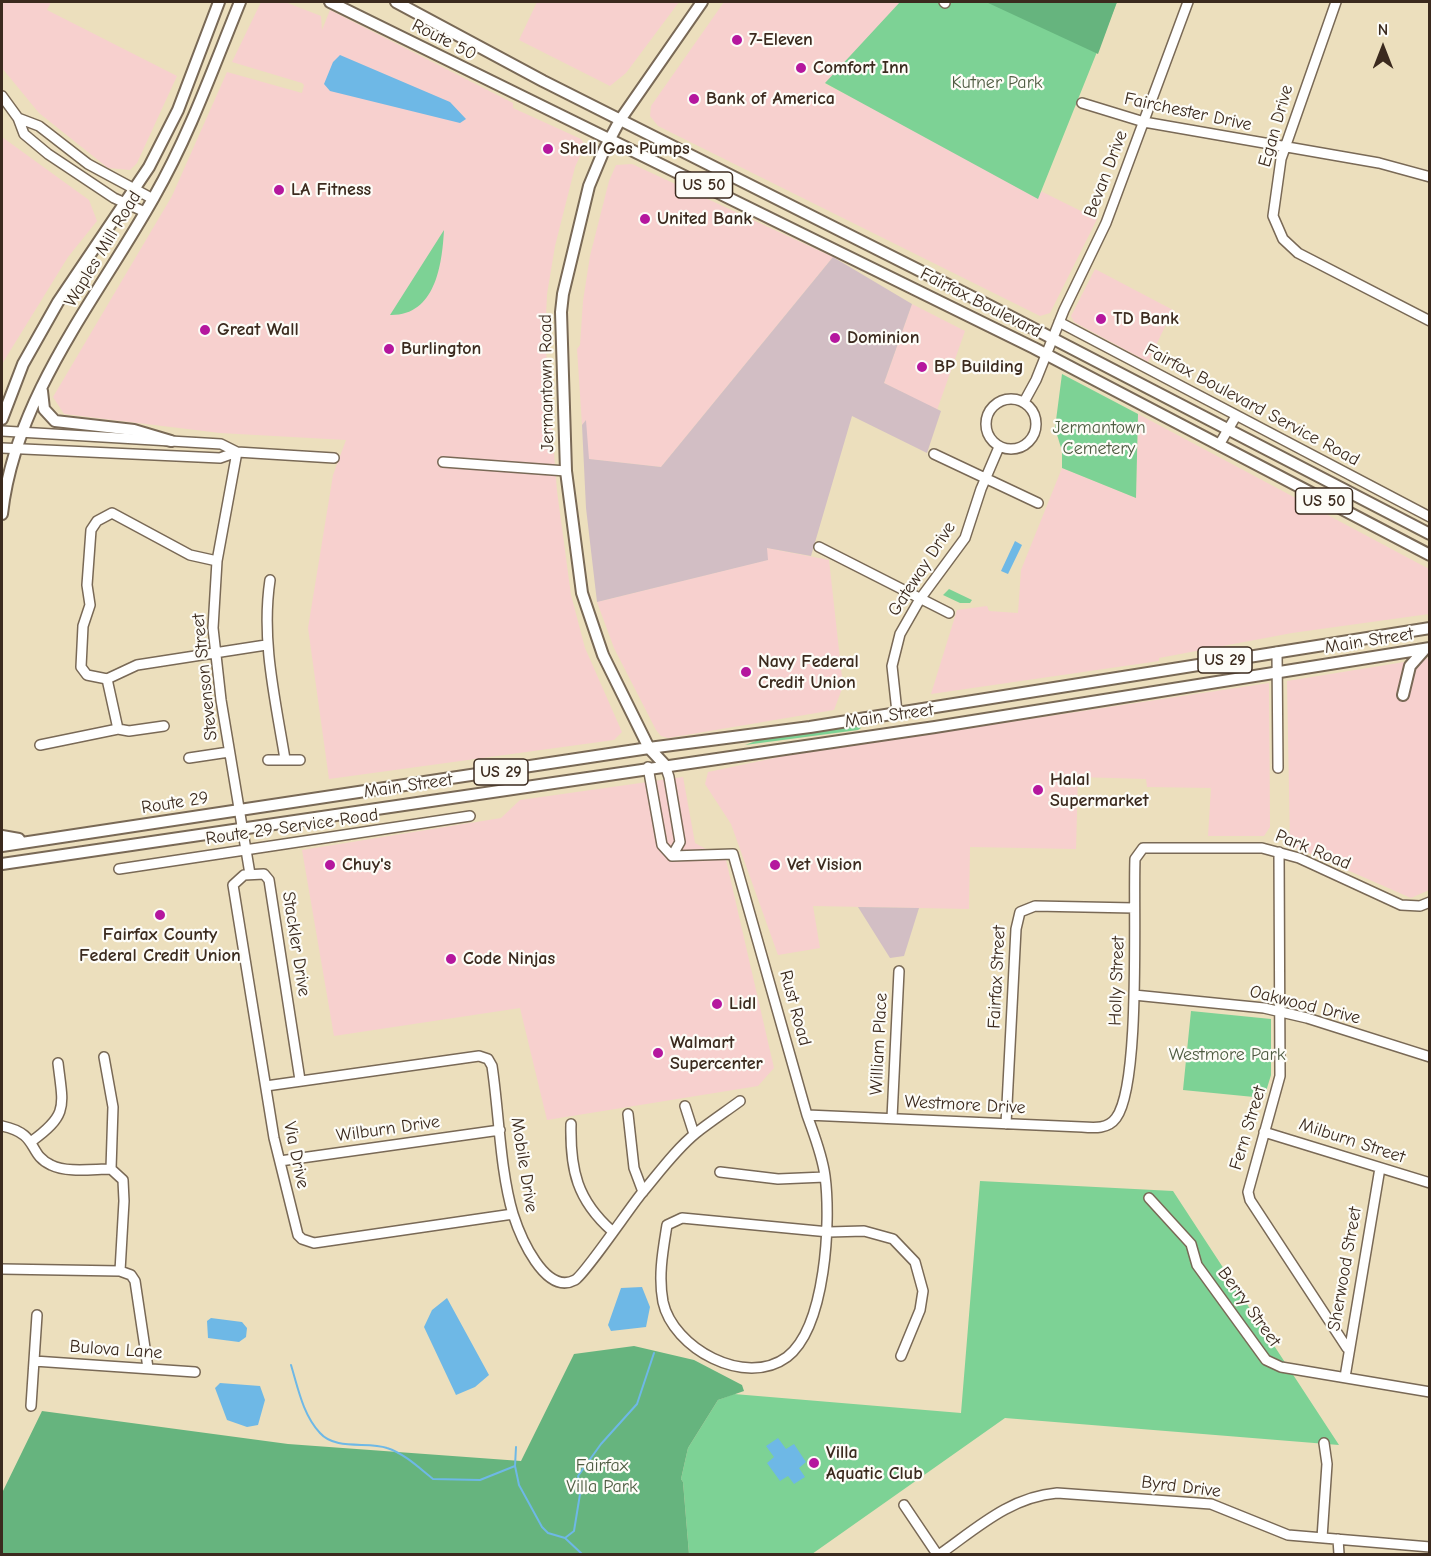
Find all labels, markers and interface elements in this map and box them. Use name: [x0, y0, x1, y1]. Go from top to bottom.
street label: Route 50: [408, 15, 480, 65]
north arrow: [1353, 18, 1413, 78]
text: N: [1378, 21, 1388, 39]
place label: 7-Eleven: [749, 29, 813, 51]
marker: 7-Eleven: [730, 33, 744, 47]
place label: Comfort Inn: [813, 57, 909, 79]
marker: Comfort Inn: [794, 61, 808, 75]
park label: Kutner Park: [951, 72, 1043, 94]
street label: Egan Drive: [1254, 82, 1298, 170]
place label: Bank of America: [706, 88, 835, 110]
street label: Fairchester Drive: [1122, 88, 1254, 136]
marker: Bank of America: [687, 92, 701, 106]
street label: Bevan Drive: [1080, 127, 1132, 221]
place label: Shell Gas Pumps: [560, 138, 690, 160]
marker: Shell Gas Pumps: [541, 142, 555, 156]
road number: US 50: [676, 172, 732, 198]
place label: LA Fitness: [291, 179, 371, 201]
marker: LA Fitness: [272, 183, 286, 197]
street label: Waples Mill Road: [60, 187, 146, 311]
place label: United Bank: [657, 208, 752, 230]
marker: United Bank: [638, 212, 652, 226]
street label: Fairfax Boulevard: [916, 263, 1046, 343]
place label: TD Bank: [1113, 308, 1179, 330]
marker: TD Bank: [1094, 312, 1108, 326]
street label: Jermantown Road: [535, 314, 559, 452]
place label: Great Wall: [217, 319, 299, 341]
marker: Great Wall: [198, 323, 212, 337]
place label: Dominion: [847, 327, 919, 349]
marker: Dominion: [828, 331, 842, 345]
place label: Burlington: [401, 338, 481, 360]
street label: Fairfax Boulevard Service Road: [1141, 339, 1363, 471]
marker: Burlington: [382, 342, 396, 356]
place label: BP Building: [934, 356, 1024, 378]
marker: BP Building: [915, 360, 929, 374]
park label: Jermantown Cemetery: [1052, 417, 1146, 460]
road number: US 50: [1296, 488, 1352, 514]
street label: Gateway Drive: [883, 518, 961, 620]
street label: Stevenson Street: [188, 612, 222, 742]
street label: Main Street: [1323, 623, 1415, 659]
road number: US 29: [1198, 647, 1252, 673]
place label: Navy Federal Credit Union: [758, 651, 859, 694]
marker: Navy Federal Credit Union: [739, 665, 753, 679]
street label: Main Street: [843, 699, 935, 733]
road number: US 29: [474, 759, 528, 785]
street label: Main Street: [362, 769, 454, 803]
place label: Halal Supermarket: [1050, 769, 1149, 812]
marker: Halal Supermarket: [1031, 783, 1045, 797]
street label: Route 29: [140, 787, 210, 819]
street label: Route 29 Service Road: [204, 804, 380, 850]
street label: Park Road: [1272, 825, 1354, 875]
place label: Chuy's: [342, 854, 391, 876]
place label: Vet Vision: [787, 854, 862, 876]
marker: Chuy's: [323, 858, 337, 872]
marker: Vet Vision: [768, 858, 782, 872]
street label: Stackler Drive: [277, 890, 315, 998]
marker: Fairfax County Federal Credit Union: [153, 908, 167, 922]
place label: Fairfax County Federal Credit Union: [79, 924, 241, 966]
street label: Fairfax Street: [984, 925, 1010, 1029]
street label: Holly Street: [1105, 936, 1129, 1026]
place label: Code Ninjas: [463, 948, 555, 970]
marker: Code Ninjas: [444, 952, 458, 966]
street label: Rust Road: [775, 968, 815, 1048]
street label: Oakwood Drive: [1247, 981, 1363, 1029]
street label: William Place: [866, 992, 892, 1096]
place label: Lidl: [729, 993, 756, 1015]
marker: Lidl: [710, 997, 724, 1011]
place label: Walmart Supercenter: [670, 1032, 763, 1074]
park label: Westmore Park: [1169, 1044, 1285, 1066]
marker: Walmart Supercenter: [651, 1046, 665, 1060]
street label: Fern Street: [1225, 1083, 1271, 1173]
street label: Westmore Drive: [904, 1091, 1026, 1119]
street label: Wilburn Drive: [335, 1111, 441, 1147]
street label: Milburn Street: [1296, 1114, 1408, 1168]
street label: Mobile Drive: [506, 1116, 542, 1214]
street label: Via Drive: [278, 1120, 314, 1190]
street label: Sherwood Street: [1323, 1205, 1367, 1333]
street label: Berry Street: [1213, 1263, 1285, 1351]
street label: Bulova Lane: [69, 1336, 163, 1364]
place label: Villa Aquatic Club: [826, 1442, 923, 1484]
park label: Fairfax Villa Park: [566, 1455, 638, 1498]
marker: Villa Aquatic Club: [807, 1456, 821, 1470]
street label: Byrd Drive: [1140, 1471, 1222, 1503]

